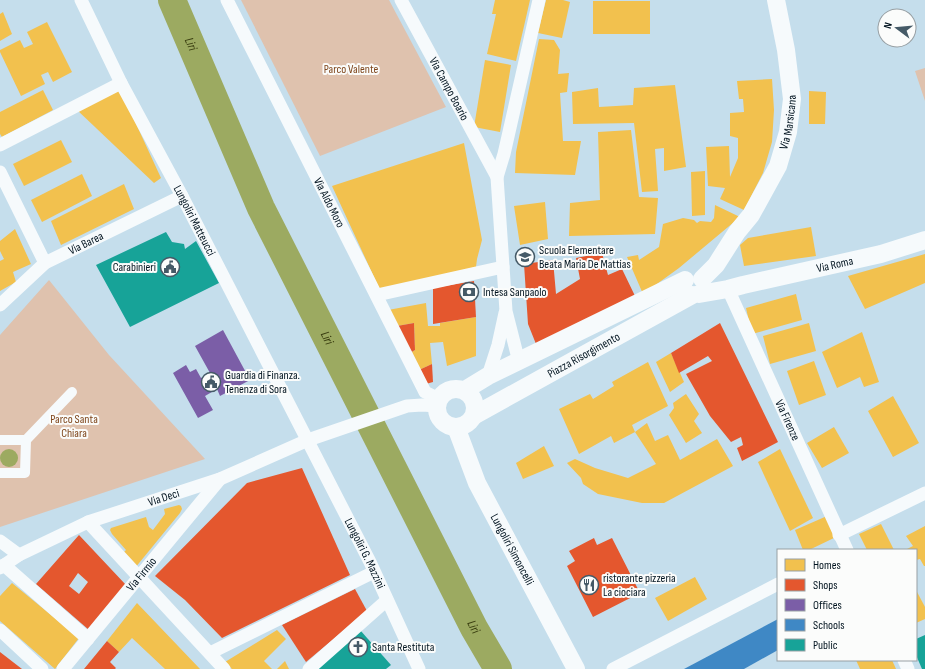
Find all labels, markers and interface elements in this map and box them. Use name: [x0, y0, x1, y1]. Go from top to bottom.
north arrow: [877, 8, 917, 48]
text: N: [881, 21, 895, 30]
water label: Liri: [181, 35, 201, 54]
street label: Via Campo Boario: [426, 55, 472, 123]
park label: Parco Valente: [324, 62, 379, 77]
street label: Via Marsicana: [776, 94, 800, 151]
street label: Via Aldo Moro: [310, 175, 348, 230]
street label: Lungoliri Matteucci: [170, 183, 219, 258]
street label: Via Barea: [66, 228, 106, 258]
place label: Scuola Elementare Beata Maria De Mattias: [539, 243, 631, 272]
school or university icon: Scuola Elementare Beata Maria De Mattias: [514, 246, 536, 268]
street label: Via Roma: [815, 253, 855, 276]
public building icon: Carabinieri: [159, 256, 181, 278]
place label: Carabinieri: [113, 260, 156, 275]
bank icon: Intesa Sanpaolo: [458, 281, 480, 303]
place label: Intesa Sanpaolo: [483, 285, 547, 300]
water label: Liri: [317, 329, 337, 348]
street label: Piazza Risorgimento: [545, 329, 622, 381]
place label: Guardia di Finanza. Tenenza di Sora: [225, 368, 300, 397]
public building icon: Guardia di Finanza. Tenenza di Sora: [200, 371, 222, 393]
street label: Via Firenze: [772, 397, 804, 443]
park label: Parco Santa Chiara: [50, 412, 98, 441]
street label: Via Deci: [146, 485, 181, 509]
street label: Lungoliri Simoncelli: [487, 511, 537, 588]
street label: Lungoliri G. Mazzini: [341, 515, 389, 591]
legend: [777, 549, 917, 661]
street label: Via Firmio: [123, 554, 160, 594]
text: Homes: [813, 558, 841, 573]
place label: ristorante pizzeria La ciociara: [603, 571, 676, 600]
restaurant icon: ristorante pizzeria La ciociara: [578, 574, 600, 596]
text: Shops: [813, 578, 838, 593]
text: Offices: [813, 598, 842, 613]
water label: Liri: [463, 617, 484, 637]
text: Schools: [813, 618, 845, 633]
church icon: Santa Restituta: [347, 636, 369, 658]
text: Public: [813, 638, 838, 653]
place label: Santa Restituta: [372, 640, 435, 655]

